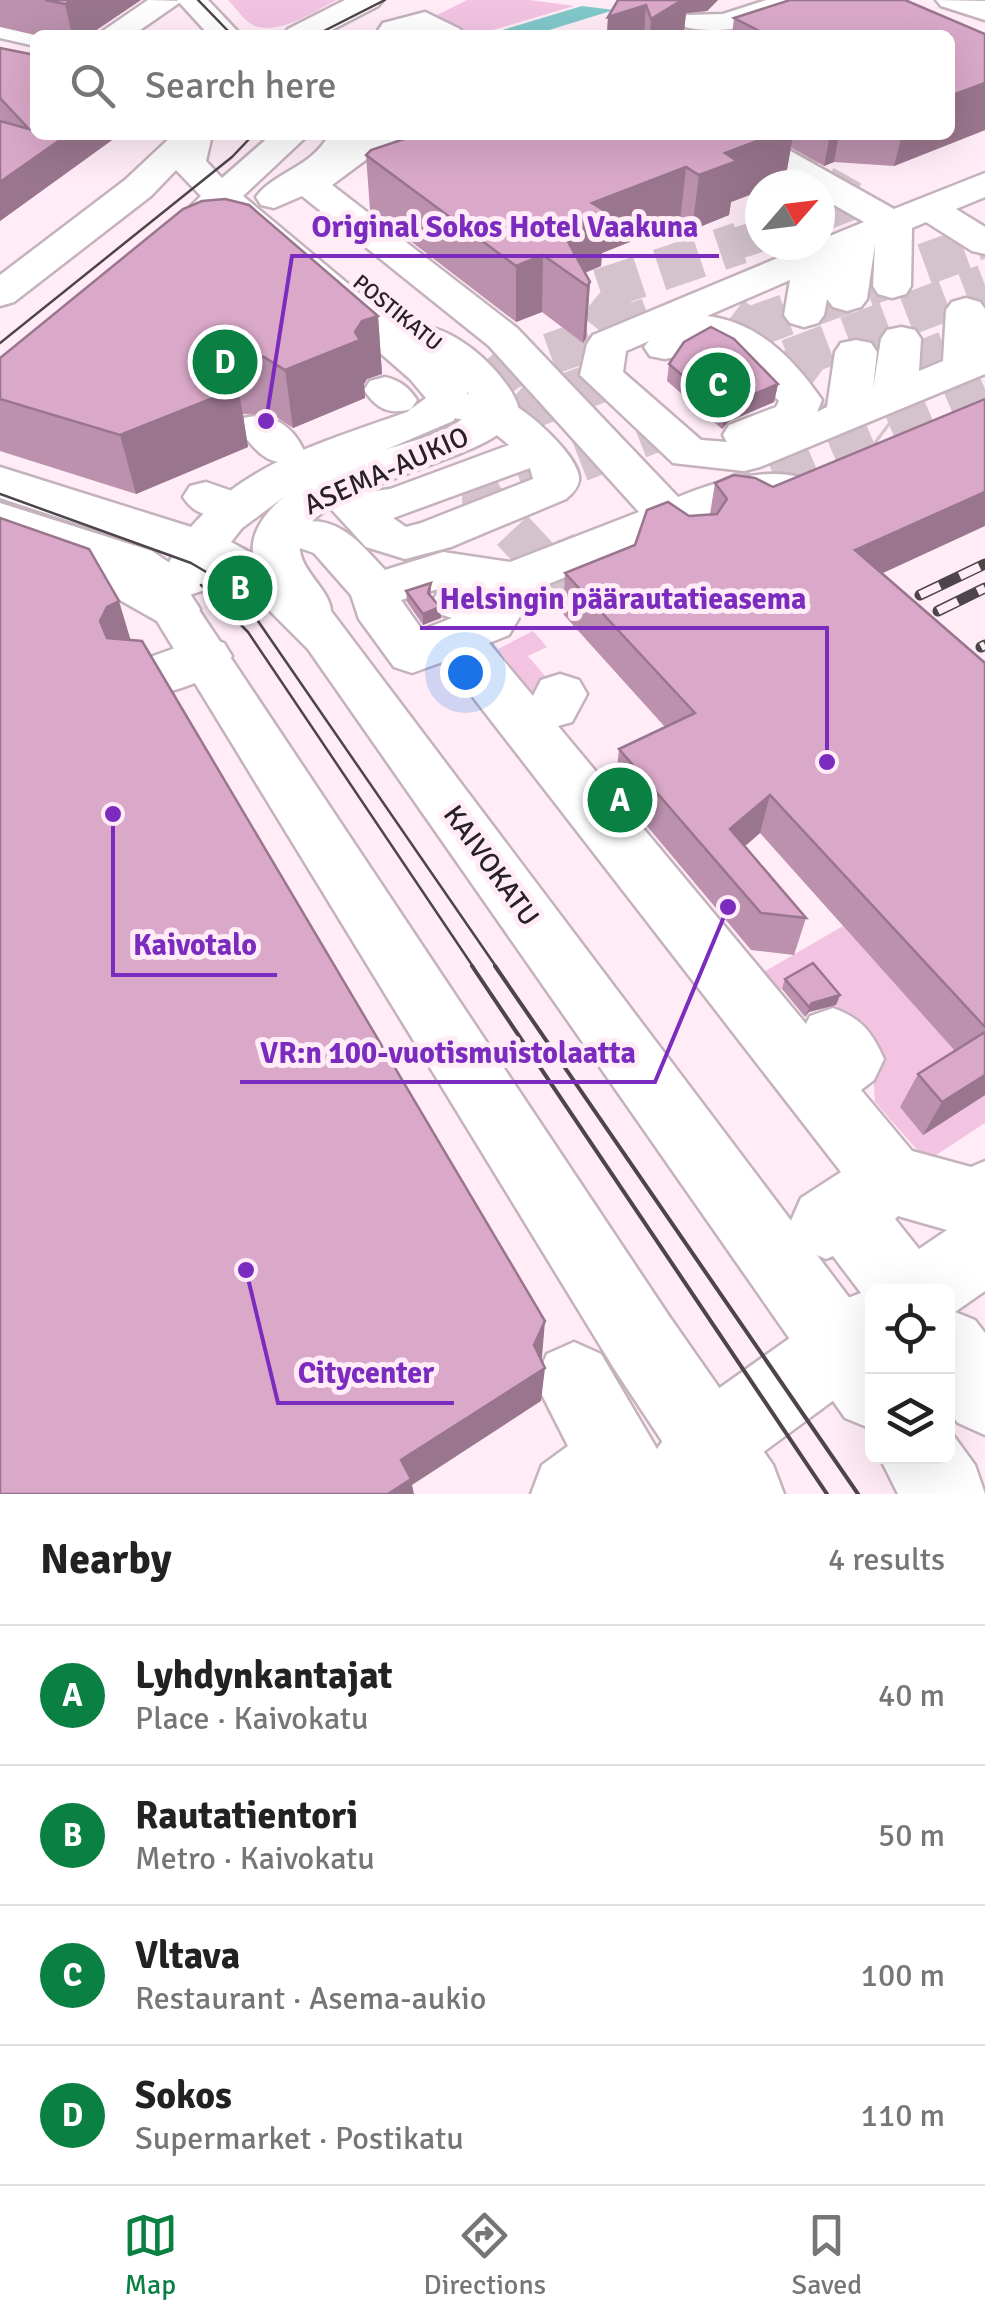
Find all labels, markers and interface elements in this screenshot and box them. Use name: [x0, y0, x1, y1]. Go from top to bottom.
search box: [30, 30, 955, 140]
icon: search: [65, 58, 120, 113]
text: Search here: [145, 62, 337, 109]
north arrow: [745, 170, 835, 260]
callout: Original Sokos Hotel Vaakuna: [292, 196, 719, 256]
text: Original Sokos Hotel Vaakuna: [312, 209, 698, 246]
street label: POSTIKATU: [348, 268, 448, 356]
pin: D: [192, 324, 258, 400]
pin: C: [686, 348, 750, 422]
street label: ASEMA-AUKIO: [299, 419, 474, 522]
pin: B: [208, 550, 272, 626]
callout: Helsingin päärautatieasema: [420, 568, 827, 628]
text: Helsingin päärautatieasema: [440, 581, 806, 618]
your location: [440, 647, 491, 698]
pin: A: [588, 762, 652, 838]
street label: KAIVOKATU: [436, 799, 546, 933]
callout: Kaivotalo: [113, 915, 277, 975]
text: Kaivotalo: [133, 927, 257, 964]
callout: VR:n 100-vuotismuistolaatta: [240, 1022, 655, 1082]
text: VR:n 100-vuotismuistolaatta: [260, 1035, 636, 1072]
map controls: [865, 1284, 955, 1464]
button: locate: [865, 1284, 955, 1374]
callout: Citycenter: [278, 1343, 454, 1403]
text: Citycenter: [298, 1355, 434, 1392]
button: layers: [865, 1374, 955, 1464]
text: Nearby: [40, 1534, 172, 1585]
text: 4 results: [828, 1540, 945, 1579]
text: Lyhdynkantajat: [135, 1652, 393, 1699]
text: A: [62, 1676, 83, 1715]
text: 40 m: [878, 1676, 945, 1715]
text: Place · Kaivokatu: [135, 1699, 369, 1738]
text: Rautatientori: [135, 1792, 358, 1839]
text: B: [63, 1816, 82, 1855]
text: 50 m: [878, 1816, 945, 1855]
text: Metro · Kaivokatu: [135, 1839, 375, 1878]
text: Vltava: [135, 1932, 240, 1979]
text: C: [63, 1956, 82, 1995]
text: 100 m: [861, 1956, 945, 1995]
text: Restaurant · Asema-aukio: [135, 1979, 486, 2018]
text: Sokos: [135, 2072, 232, 2119]
text: D: [62, 2096, 83, 2135]
text: 110 m: [861, 2096, 945, 2135]
text: Supermarket · Postikatu: [135, 2119, 464, 2158]
tab: Map: [123, 2208, 178, 2302]
tab: Directions: [424, 2208, 546, 2302]
tab: Saved: [792, 2208, 862, 2302]

